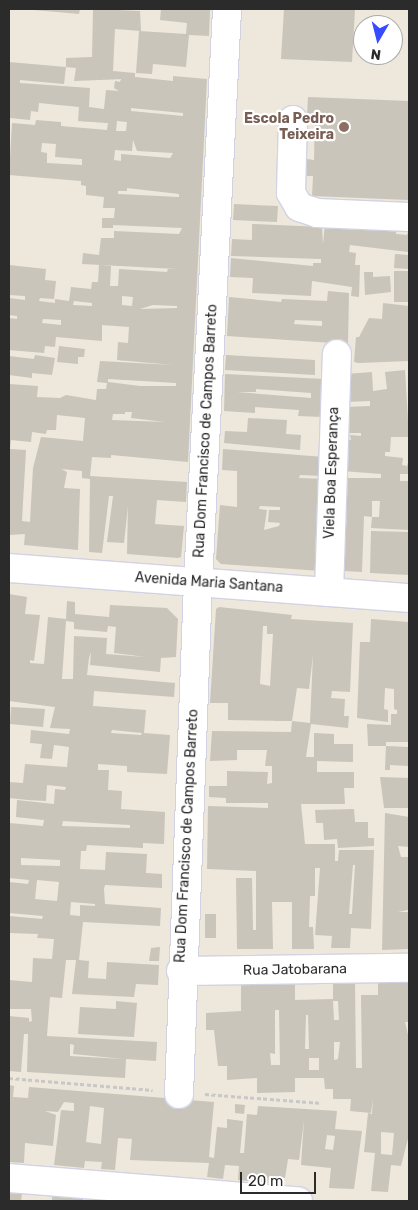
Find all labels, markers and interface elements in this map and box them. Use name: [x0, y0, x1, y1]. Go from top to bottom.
north arrow: [353, 15, 403, 65]
text: N: [370, 45, 382, 63]
place label: Escola Pedro Teixeira: [244, 111, 334, 144]
marker: Escola Pedro Teixeira: [338, 121, 350, 133]
street label: Rua Dom Francisco de Campos Barreto: [191, 304, 221, 558]
street label: Viela Boa Esperança: [321, 407, 343, 539]
street label: Avenida Maria Santana: [134, 569, 284, 597]
street label: Rua Dom Francisco de Campos Barreto: [172, 709, 202, 963]
street label: Rua Jatobarana: [243, 961, 347, 979]
scale bar: [243, 1162, 319, 1194]
text: 20 m: [248, 1172, 283, 1190]

